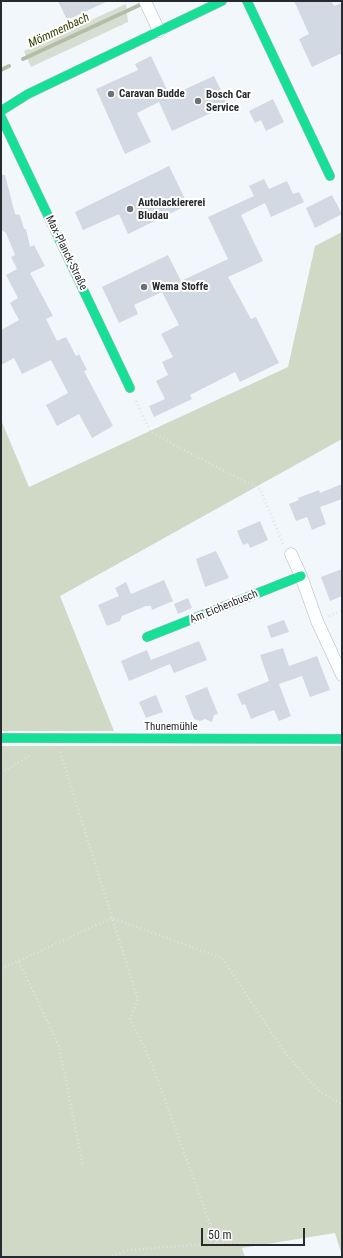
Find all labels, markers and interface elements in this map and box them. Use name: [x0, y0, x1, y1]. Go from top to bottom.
water label: Mömmenbach: [26, 11, 92, 51]
place label: Caravan Budde: [119, 87, 185, 101]
place label: Bosch Car Service: [206, 88, 251, 114]
marker: Caravan Budde: [106, 89, 116, 99]
marker: Bosch Car Service: [193, 96, 203, 106]
place label: Autolackiererei Bludau: [138, 196, 205, 222]
marker: Autolackiererei Bludau: [125, 204, 135, 214]
street label: Max-Planck-Straße: [42, 214, 90, 292]
place label: Wema Stoffe: [152, 280, 208, 294]
marker: Wema Stoffe: [139, 282, 149, 292]
street label: Am Eichenbusch: [188, 587, 260, 627]
street label: Thunemühle: [144, 720, 198, 734]
scale bar: [203, 1220, 307, 1246]
text: 50 m: [208, 1228, 232, 1242]

